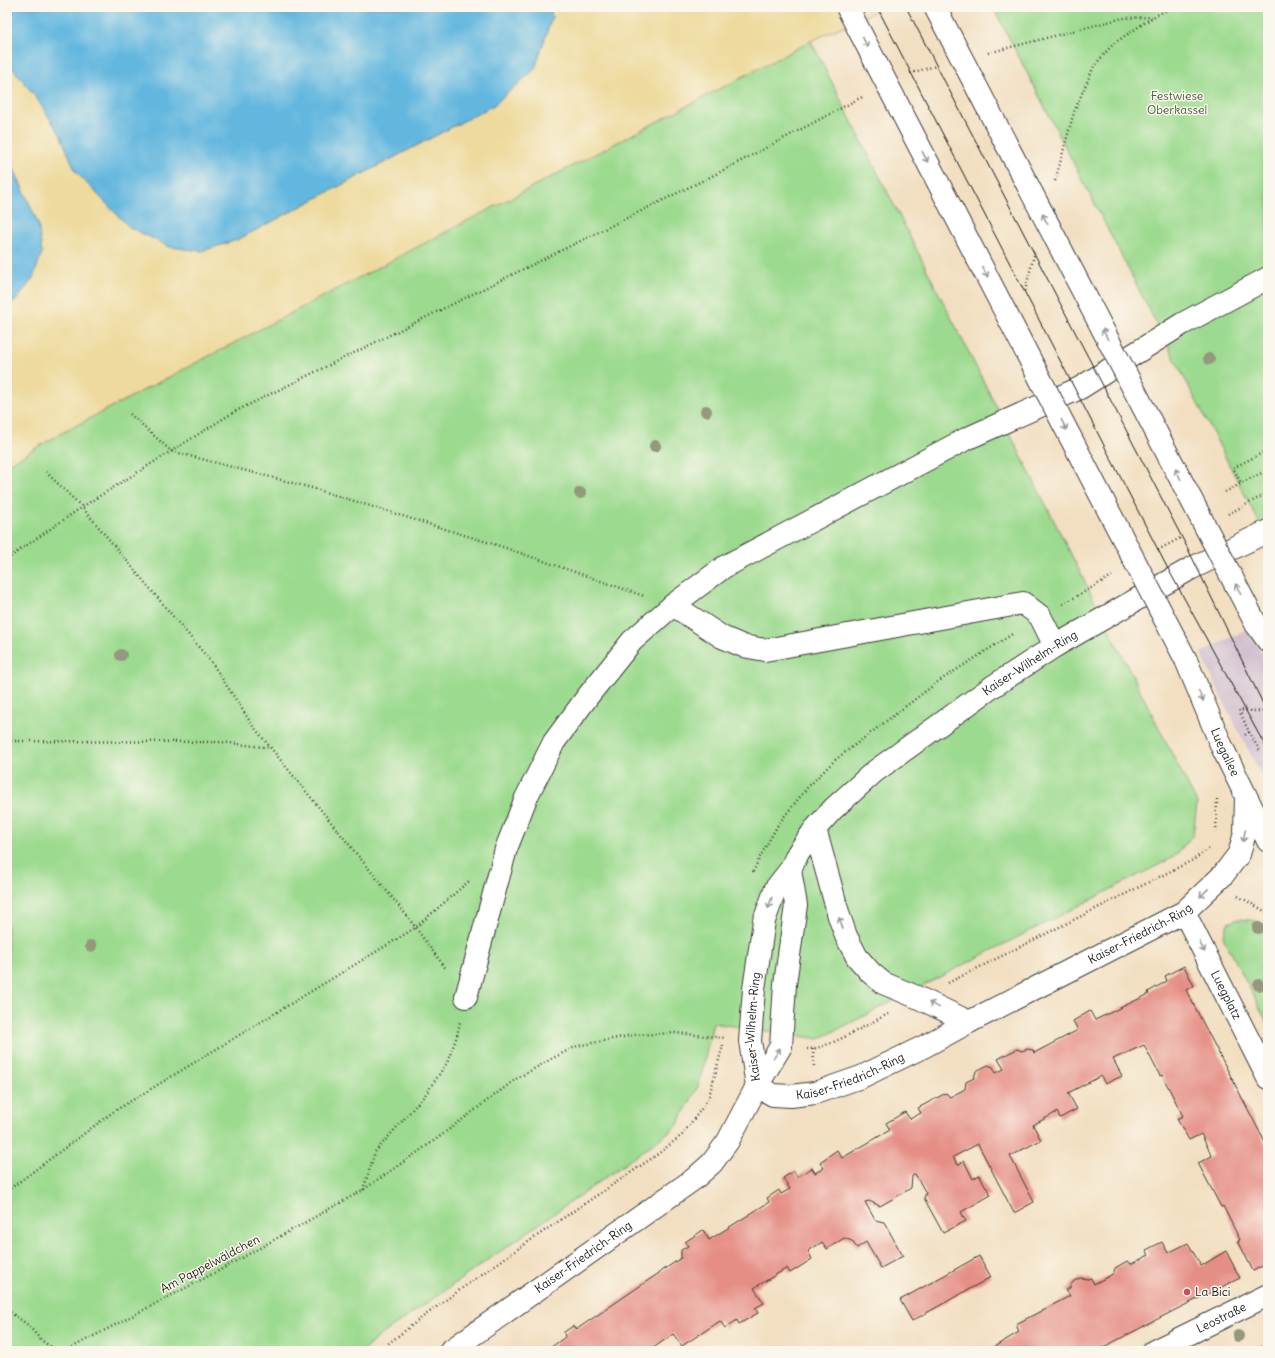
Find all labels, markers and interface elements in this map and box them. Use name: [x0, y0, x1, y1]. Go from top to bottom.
one-way arrow: [862, 35, 869, 47]
park label: Festwiese Oberkassel: [1147, 88, 1207, 117]
one-way arrow: [921, 151, 929, 163]
one-way arrow: [1041, 213, 1049, 225]
one-way arrow: [981, 266, 989, 278]
one-way arrow: [1101, 328, 1109, 340]
one-way arrow: [1061, 419, 1068, 431]
one-way arrow: [1174, 468, 1181, 480]
one-way arrow: [1234, 584, 1241, 596]
street label: Kaiser-Wilhelm-Ring: [979, 627, 1080, 699]
one-way arrow: [1198, 690, 1205, 702]
street label: Luegallee: [1208, 725, 1243, 779]
one-way arrow: [1240, 829, 1248, 842]
one-way arrow: [1199, 889, 1209, 898]
one-way arrow: [766, 897, 774, 909]
street label: Kaiser-Friedrich-Ring: [1085, 900, 1195, 967]
one-way arrow: [837, 917, 844, 930]
one-way arrow: [1198, 941, 1206, 953]
street label: Luegplatz: [1208, 968, 1245, 1022]
street label: Kaiser-Wilhelm-Ring: [742, 971, 763, 1082]
one-way arrow: [928, 1001, 940, 1008]
one-way arrow: [773, 1048, 781, 1059]
street label: Kaiser-Friedrich-Ring: [795, 1049, 907, 1102]
street label: Kaiser-Friedrich-Ring: [532, 1217, 634, 1296]
street label: Am Pappelwäldchen: [158, 1231, 262, 1296]
place label: La Bici: [1195, 1284, 1231, 1299]
marker: La Bici: [1182, 1287, 1192, 1297]
street label: Leostraße: [1194, 1299, 1248, 1336]

